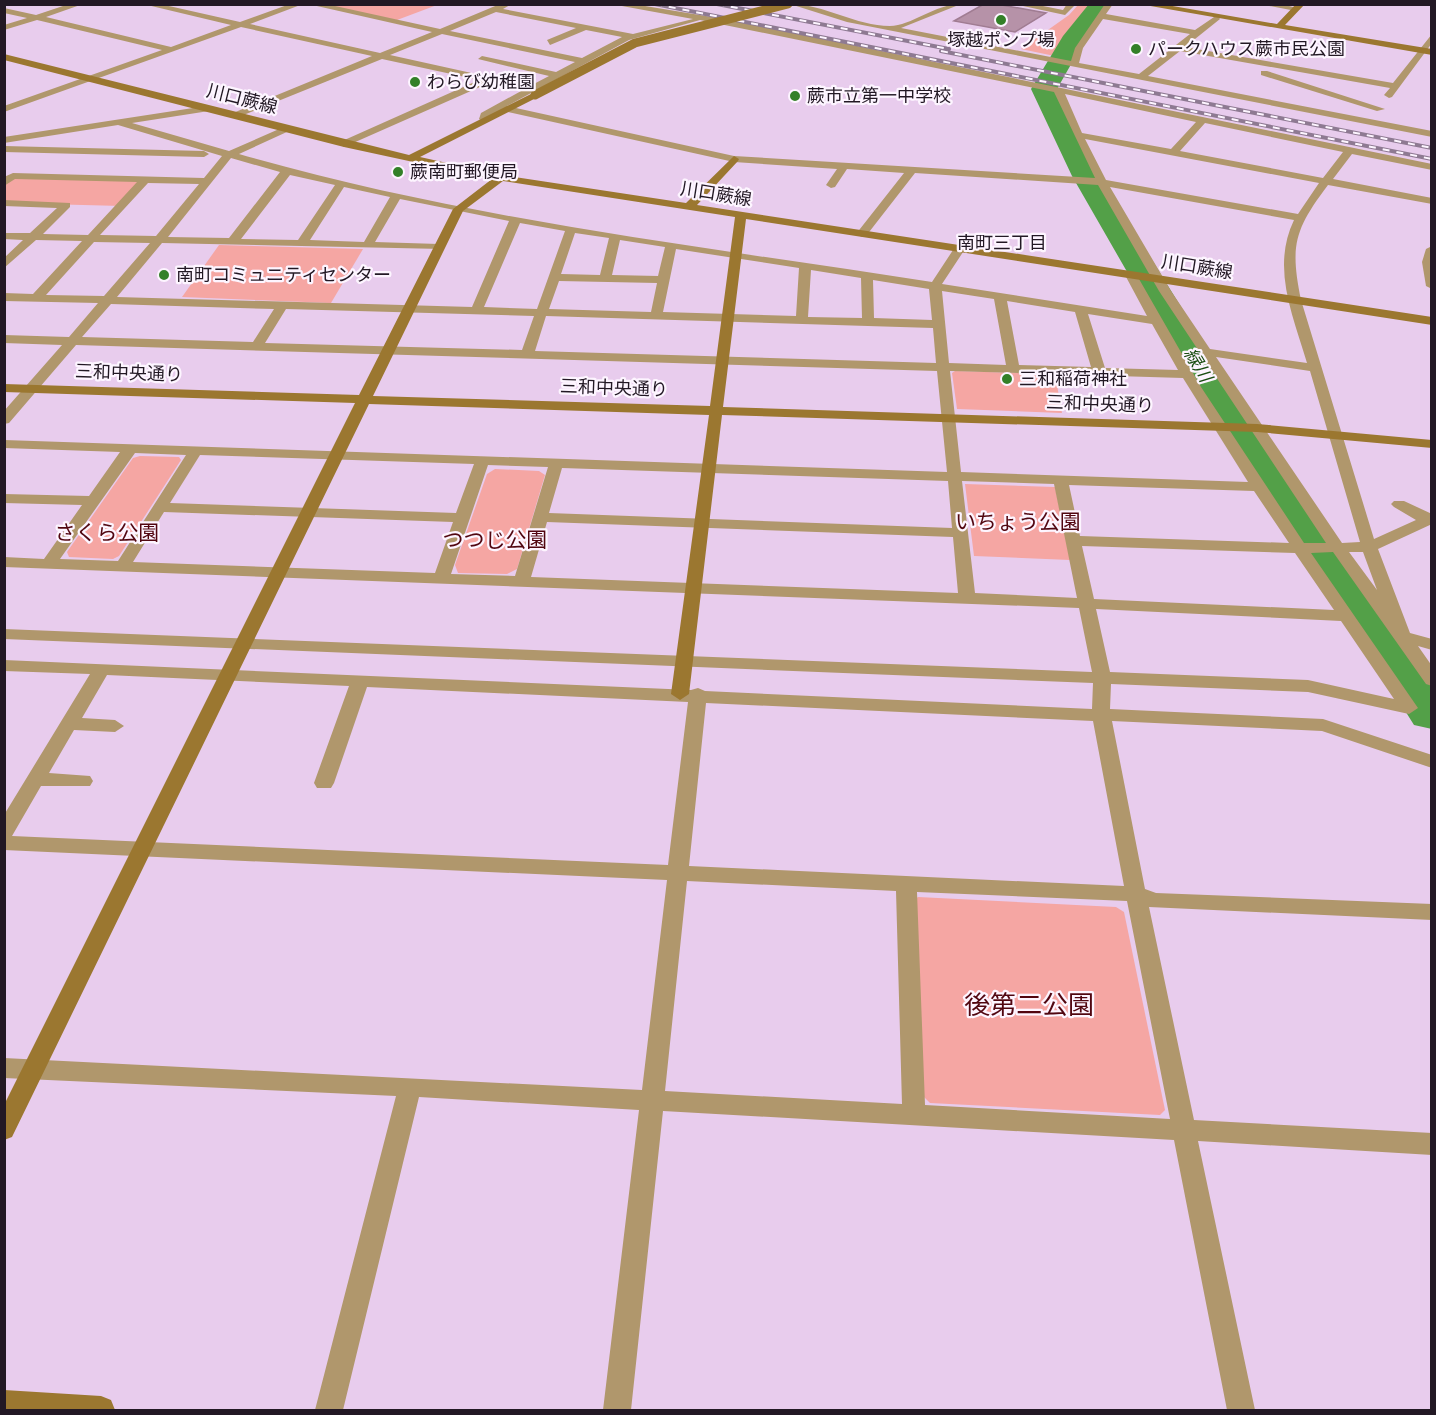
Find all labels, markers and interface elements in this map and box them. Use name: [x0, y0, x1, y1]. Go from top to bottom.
marker: 塚越ポンプ場: [994, 13, 1008, 27]
place label: 塚越ポンプ場: [947, 28, 1055, 52]
place label: パークハウス蕨市民公園: [1148, 37, 1345, 61]
marker: パークハウス蕨市民公園: [1129, 42, 1143, 56]
place label: わらび幼稚園: [427, 70, 535, 94]
marker: わらび幼稚園: [408, 75, 422, 89]
street label: 川口蕨線: [204, 79, 280, 119]
place label: 蕨市立第一中学校: [807, 84, 951, 108]
marker: 蕨市立第一中学校: [788, 89, 802, 103]
place label: 蕨南町郵便局: [410, 160, 518, 184]
marker: 蕨南町郵便局: [391, 165, 405, 179]
street label: 川口蕨線: [679, 177, 753, 211]
district label: 南町三丁目: [957, 231, 1047, 255]
street label: 川口蕨線: [1160, 250, 1234, 284]
place label: 南町コミュニティセンター: [176, 263, 391, 287]
marker: 南町コミュニティセンター: [157, 268, 171, 282]
water label: 緑川: [1178, 343, 1219, 388]
street label: 三和中央通り: [75, 359, 183, 387]
place label: 三和稲荷神社: [1019, 367, 1127, 391]
marker: 三和稲荷神社: [1000, 372, 1014, 386]
street label: 三和中央通り: [560, 374, 668, 402]
street label: 三和中央通り: [1046, 390, 1154, 418]
park label: いちょう公園: [955, 508, 1081, 536]
park label: さくら公園: [55, 519, 160, 547]
park label: つつじ公園: [443, 526, 548, 554]
park label: 後第二公園: [964, 988, 1094, 1022]

